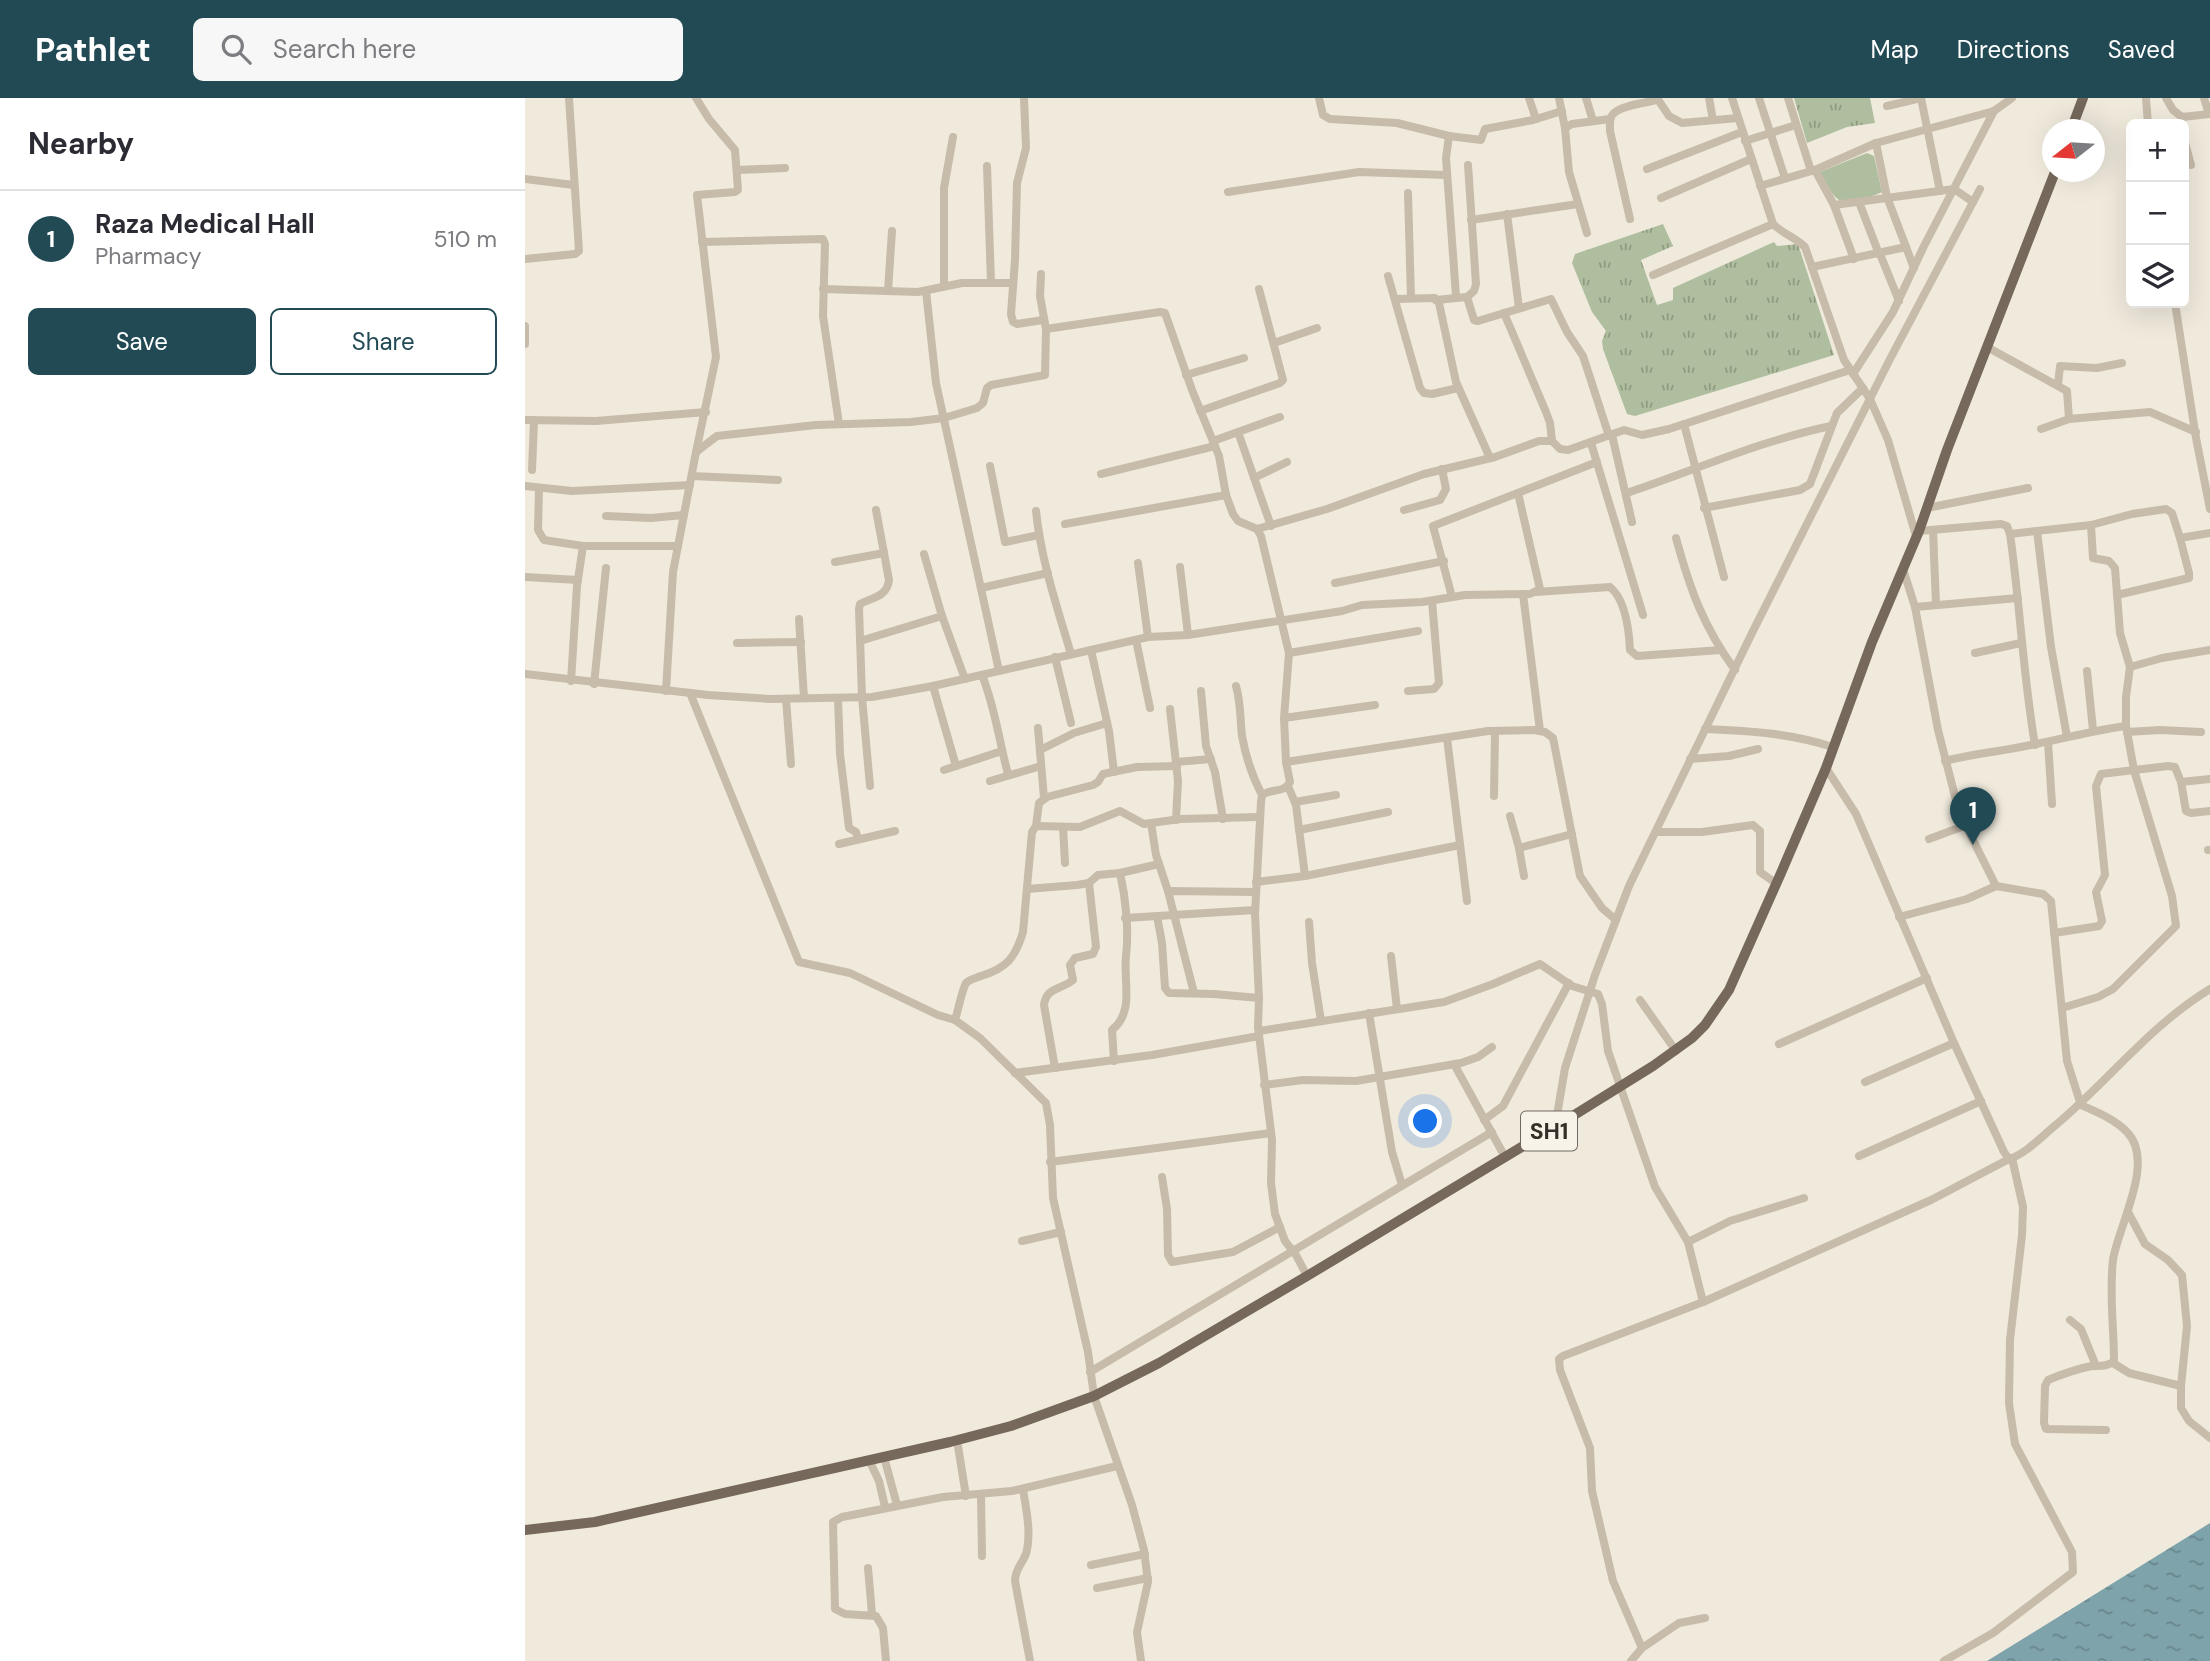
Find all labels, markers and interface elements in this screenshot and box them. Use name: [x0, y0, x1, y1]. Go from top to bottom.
search box: [193, 18, 683, 81]
text: Pathlet: [35, 28, 151, 71]
icon: search: [217, 30, 255, 68]
text: Search here: [273, 32, 416, 66]
text: Map: [1871, 34, 1919, 65]
text: Directions: [1957, 34, 2070, 65]
text: Saved: [2108, 34, 2175, 65]
north arrow: [2042, 119, 2105, 182]
map controls: [2126, 119, 2189, 308]
button: +: [2126, 119, 2189, 182]
text: Nearby: [28, 124, 134, 163]
button: −: [2126, 182, 2189, 245]
text: Raza Medical Hall: [95, 207, 315, 241]
text: 1: [47, 224, 55, 254]
text: 510 m: [433, 224, 497, 254]
text: Pharmacy: [95, 241, 202, 271]
button: layers: [2126, 245, 2189, 308]
button: Save: [28, 308, 256, 375]
button: Share: [270, 308, 497, 375]
pin: 1: [1950, 787, 1996, 845]
your location: [1408, 1104, 1442, 1138]
road number: SH1: [1521, 1112, 1577, 1150]

